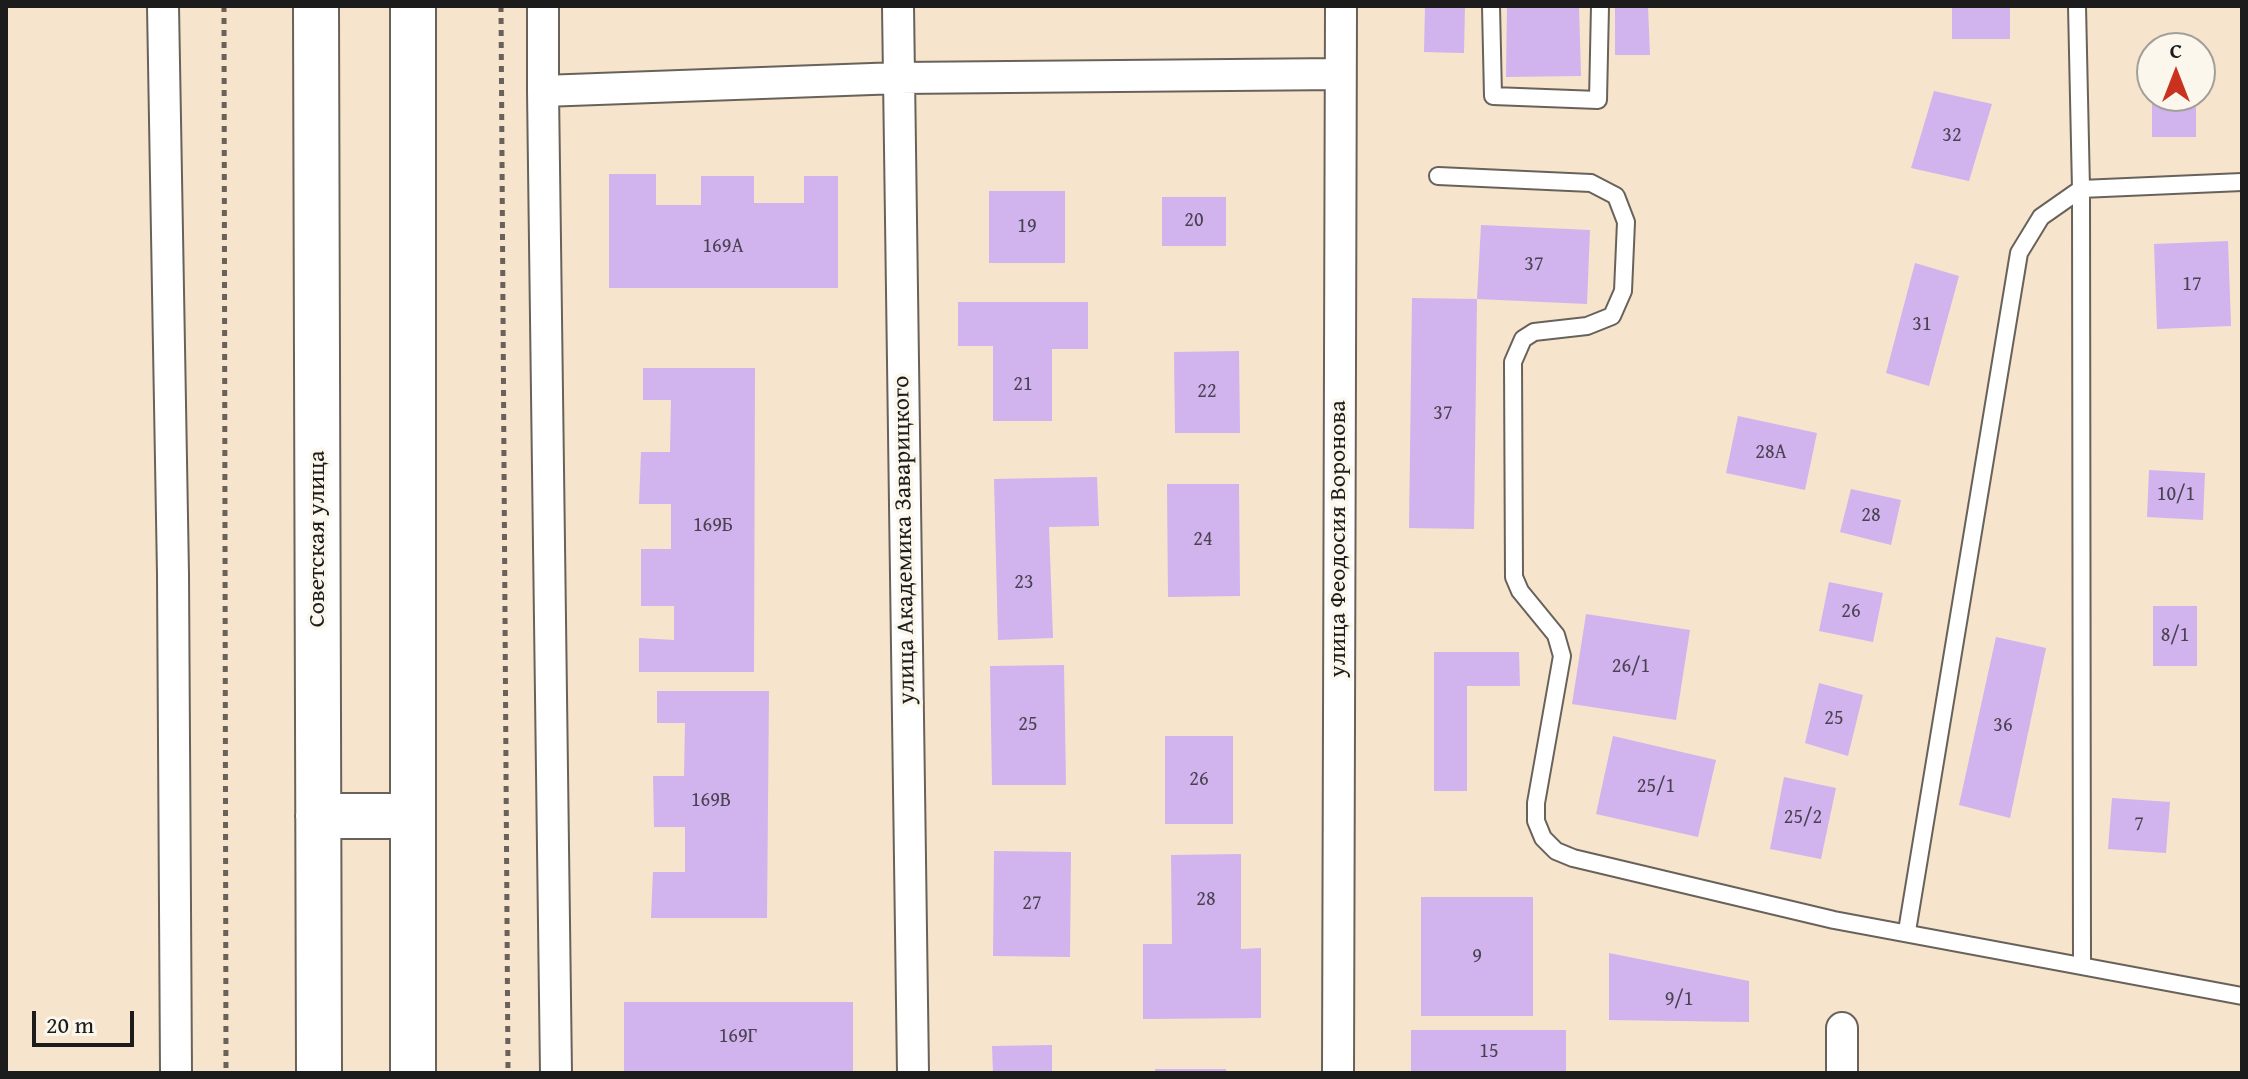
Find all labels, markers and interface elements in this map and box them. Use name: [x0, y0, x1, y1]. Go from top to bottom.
north arrow: [2136, 32, 2216, 112]
text: С: [2170, 34, 2182, 66]
house number: 32: [1942, 124, 1962, 148]
house number: 20: [1184, 209, 1204, 233]
house number: 19: [1017, 215, 1037, 239]
house number: 169А: [702, 235, 744, 259]
house number: 37: [1524, 253, 1544, 277]
house number: 17: [2182, 273, 2202, 297]
house number: 31: [1912, 313, 1932, 337]
house number: 21: [1013, 373, 1033, 397]
street label: улица Академика Заварицкого: [888, 375, 922, 705]
house number: 22: [1197, 380, 1217, 404]
street label: улица Феодосия Воронова: [1325, 400, 1353, 678]
house number: 37: [1433, 402, 1453, 426]
house number: 28А: [1755, 441, 1787, 465]
street label: Советская улица: [304, 451, 332, 627]
house number: 10/1: [2157, 483, 2195, 507]
house number: 28: [1861, 504, 1881, 528]
house number: 169Б: [693, 514, 733, 538]
house number: 24: [1193, 528, 1213, 552]
house number: 23: [1014, 571, 1034, 595]
house number: 26: [1841, 600, 1861, 624]
house number: 8/1: [2161, 624, 2189, 648]
house number: 26/1: [1612, 655, 1650, 679]
house number: 25: [1824, 707, 1844, 731]
house number: 25: [1018, 713, 1038, 737]
house number: 36: [1993, 714, 2013, 738]
house number: 26: [1189, 768, 1209, 792]
house number: 25/1: [1637, 775, 1675, 799]
house number: 169В: [691, 789, 731, 813]
house number: 25/2: [1784, 806, 1822, 830]
house number: 7: [2134, 813, 2144, 837]
house number: 28: [1196, 888, 1216, 912]
house number: 27: [1022, 892, 1042, 916]
house number: 9: [1472, 945, 1482, 969]
house number: 9/1: [1665, 988, 1693, 1012]
scale bar: [36, 995, 138, 1045]
text: 20 m: [46, 1007, 94, 1042]
house number: 169Г: [719, 1025, 757, 1049]
house number: 15: [1479, 1040, 1499, 1064]

